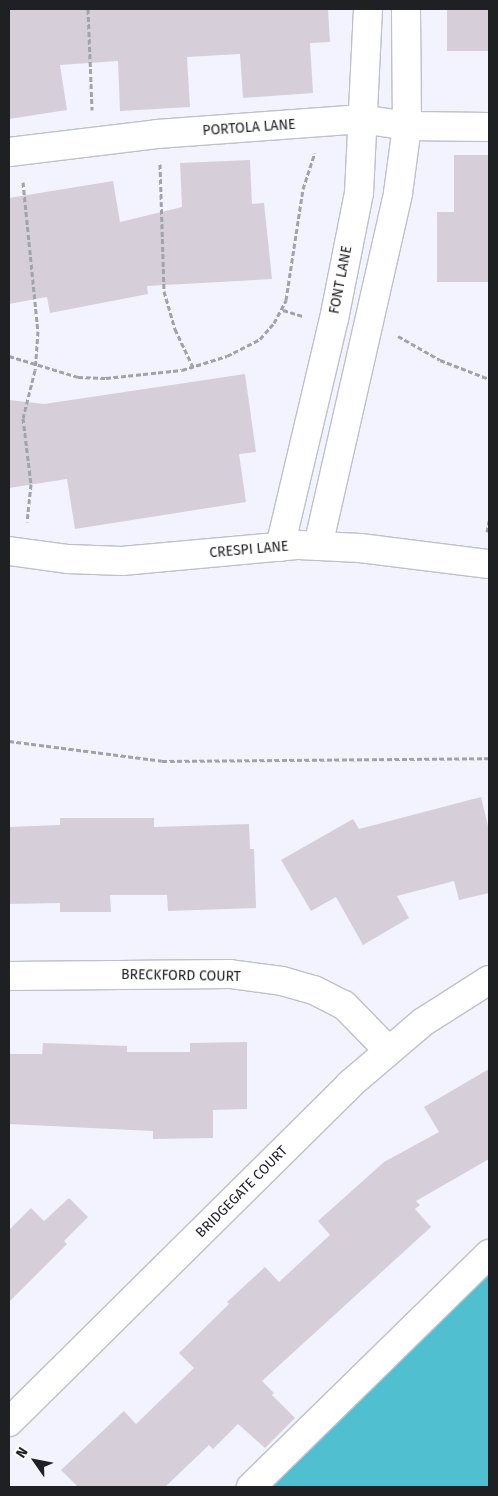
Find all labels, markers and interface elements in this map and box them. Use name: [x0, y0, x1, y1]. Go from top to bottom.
street label: PORTOLA LANE: [202, 116, 296, 140]
street label: FONT LANE: [326, 245, 356, 315]
street label: CRESPI LANE: [209, 538, 289, 562]
street label: BRECKFORD COURT: [121, 967, 241, 985]
street label: BRIDGEGATE COURT: [193, 1143, 291, 1241]
north arrow: [10, 1436, 60, 1486]
text: N: [12, 1444, 32, 1461]

